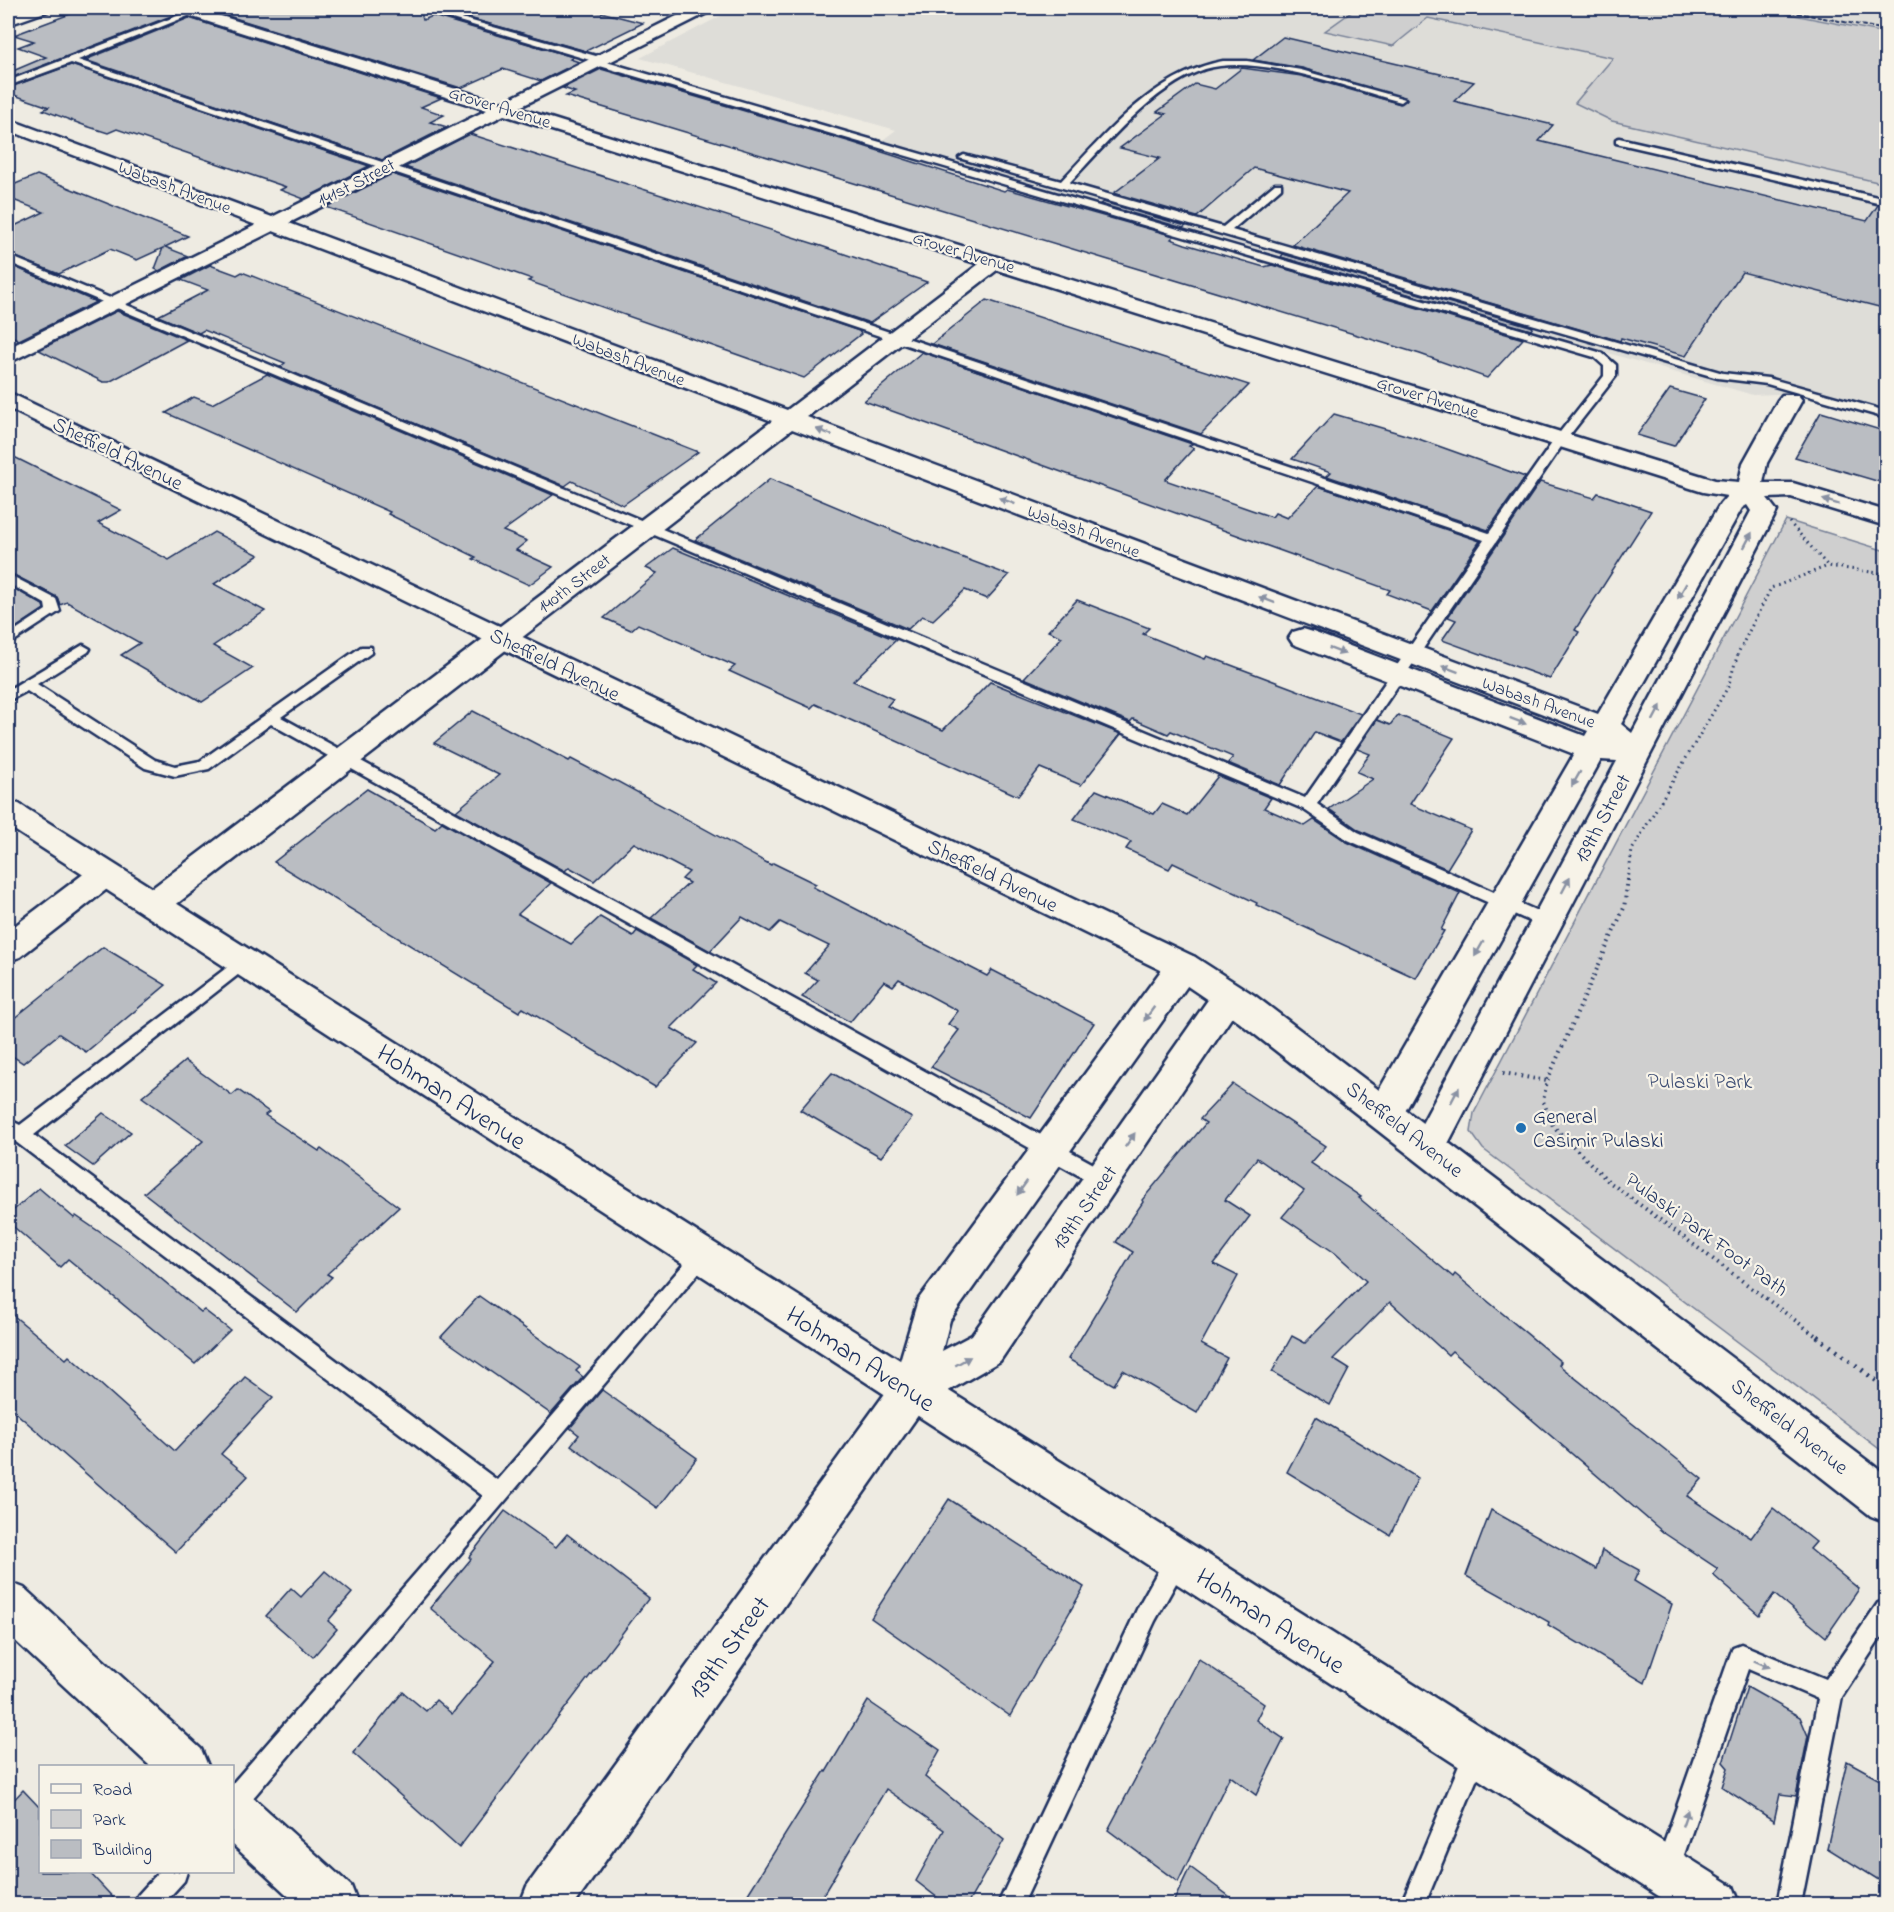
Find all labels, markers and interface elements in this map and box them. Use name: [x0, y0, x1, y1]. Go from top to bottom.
street label: Grover Avenue: [445, 81, 555, 137]
street label: 141st Street: [314, 153, 400, 214]
street label: Wabash Avenue: [114, 155, 235, 223]
street label: Grover Avenue: [909, 226, 1019, 282]
street label: Wabash Avenue: [568, 327, 689, 395]
street label: Grover Avenue: [1373, 371, 1483, 427]
street label: Sheffield Avenue: [47, 410, 188, 500]
one-way arrow: [815, 427, 833, 437]
one-way arrow: [997, 496, 1015, 506]
one-way arrow: [1821, 497, 1839, 506]
street label: Wabash Avenue: [1023, 499, 1144, 567]
one-way arrow: [1743, 532, 1753, 549]
street label: 140th Street: [533, 549, 617, 621]
one-way arrow: [1678, 583, 1688, 600]
one-way arrow: [1258, 595, 1276, 605]
street label: Sheffield Avenue: [484, 621, 625, 711]
one-way arrow: [1328, 646, 1346, 656]
one-way arrow: [1441, 664, 1459, 673]
street label: Wabash Avenue: [1478, 671, 1600, 737]
one-way arrow: [1652, 704, 1662, 721]
one-way arrow: [1510, 717, 1528, 727]
street label: 139th Street: [1568, 769, 1640, 869]
one-way arrow: [1571, 771, 1581, 788]
street label: Sheffield Avenue: [922, 832, 1063, 922]
one-way arrow: [1561, 877, 1571, 894]
one-way arrow: [1474, 941, 1484, 958]
one-way arrow: [1143, 1005, 1155, 1021]
street label: Hohman Avenue: [368, 1036, 533, 1161]
park label: Pulaski Park: [1648, 1068, 1753, 1098]
street label: Sheffield Avenue: [1339, 1075, 1469, 1186]
one-way arrow: [1450, 1086, 1460, 1103]
place label: General Casimir Pulaski: [1533, 1103, 1664, 1157]
marker: General Casimir Pulaski: [1514, 1121, 1528, 1135]
one-way arrow: [1124, 1133, 1136, 1149]
street label: 139th Street: [1046, 1160, 1126, 1256]
street label: Pulaski Park Foot Path: [1618, 1166, 1794, 1305]
one-way arrow: [1016, 1180, 1028, 1196]
street label: Hohman Avenue: [777, 1298, 942, 1423]
one-way arrow: [955, 1356, 972, 1366]
street label: Sheffield Avenue: [1724, 1372, 1854, 1483]
street label: Hohman Avenue: [1187, 1560, 1352, 1685]
street label: 139th Street: [680, 1589, 781, 1708]
one-way arrow: [1754, 1659, 1772, 1669]
legend: [39, 1765, 234, 1873]
text: Road: [93, 1778, 132, 1804]
text: Park: [93, 1808, 126, 1834]
one-way arrow: [1681, 1809, 1691, 1827]
text: Building: [92, 1838, 152, 1865]

